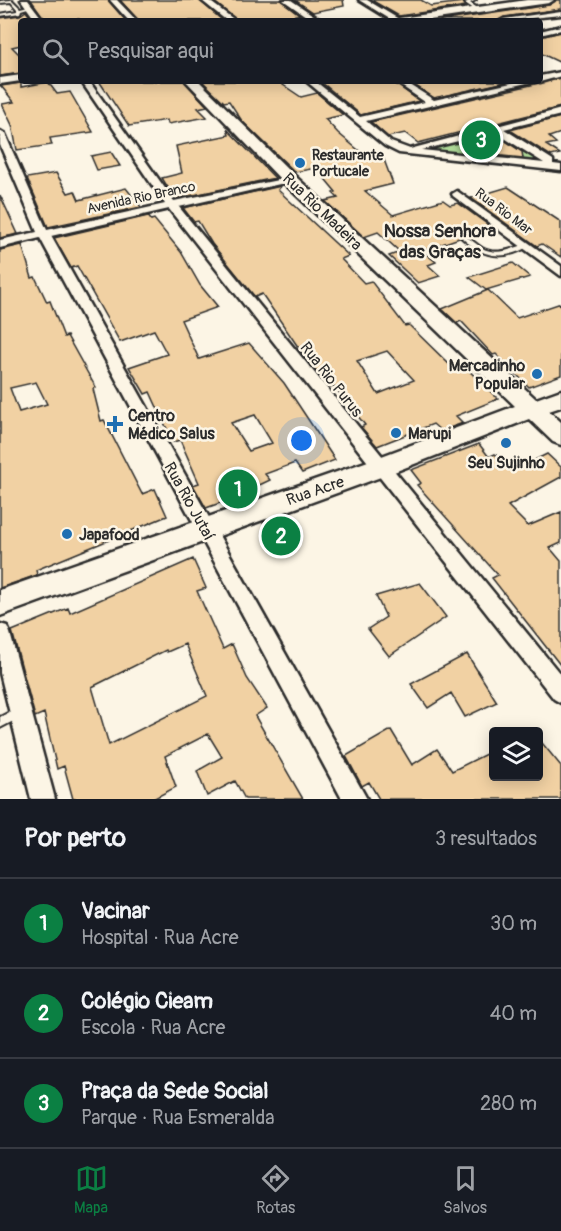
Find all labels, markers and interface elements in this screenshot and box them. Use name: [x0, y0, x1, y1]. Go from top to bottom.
search box: [18, 18, 543, 84]
icon: search: [39, 35, 72, 68]
text: Pesquisar aqui: [87, 37, 213, 65]
pin: 3: [462, 118, 500, 162]
place label: Restaurante Portucale: [312, 147, 385, 180]
marker: Restaurante Portucale: [293, 156, 307, 170]
street label: Rua Rio Madeira: [278, 169, 366, 255]
street label: Avenida Rio Branco: [85, 178, 197, 217]
street label: Rua Rio Mar: [472, 184, 536, 238]
district label: Nossa Senhora das Graças: [384, 220, 497, 264]
street label: Rua Rio Purus: [296, 338, 367, 421]
place label: Mercadinho Popular: [449, 356, 525, 394]
marker: Mercadinho Popular: [530, 367, 544, 381]
place label: Centro Médico Salus: [128, 406, 216, 444]
marker: Centro Médico Salus: [106, 415, 124, 433]
place label: Marupi: [408, 424, 451, 444]
your location: [287, 426, 316, 455]
marker: Marupi: [389, 426, 403, 440]
marker: Seu Sujinho: [499, 436, 513, 450]
place label: Seu Sujinho: [467, 453, 545, 473]
street label: Rua Rio Jutaí: [159, 459, 219, 544]
pin: 1: [218, 466, 258, 512]
street label: Rua Acre: [284, 472, 347, 510]
pin: 2: [262, 514, 300, 558]
place label: Japafood: [79, 525, 140, 545]
marker: Japafood: [60, 527, 74, 541]
map controls: [489, 727, 543, 781]
button: layers: [489, 727, 543, 781]
text: Por perto: [24, 822, 126, 854]
text: 3 resultados: [435, 826, 537, 851]
text: Vacinar: [81, 897, 150, 925]
text: 1: [40, 911, 47, 936]
text: 30 m: [490, 911, 537, 936]
text: Hospital · Rua Acre: [81, 925, 239, 950]
text: Colégio Cieam: [81, 987, 213, 1015]
text: 2: [38, 1001, 49, 1026]
text: 40 m: [490, 1001, 537, 1026]
text: Escola · Rua Acre: [81, 1015, 225, 1040]
text: Praça da Sede Social: [81, 1077, 268, 1105]
text: 3: [38, 1091, 49, 1116]
text: 280 m: [480, 1091, 537, 1116]
text: Parque · Rua Esmeralda: [81, 1105, 275, 1130]
tab: Mapa: [74, 1162, 108, 1218]
tab: Rotas: [256, 1162, 295, 1218]
tab: Salvos: [443, 1162, 487, 1218]

